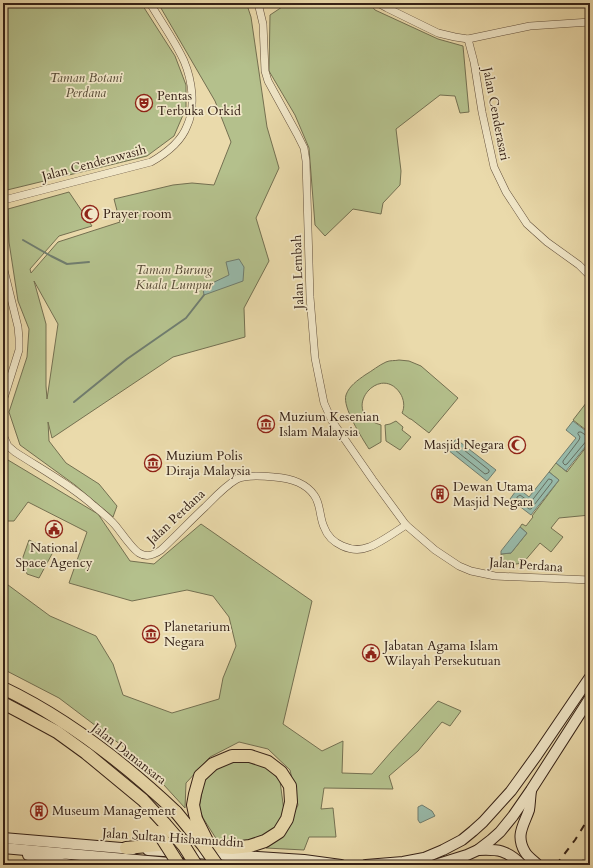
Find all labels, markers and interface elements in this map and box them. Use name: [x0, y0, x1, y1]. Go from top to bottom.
street label: Jalan Cenderasari: [478, 64, 514, 162]
park label: Taman Botani Perdana: [50, 69, 123, 102]
place label: Pentas Terbuka Orkid: [157, 87, 241, 120]
theatre icon: Pentas Terbuka Orkid: [134, 93, 154, 113]
street label: Jalan Cenderawasih: [38, 140, 148, 186]
mosque icon: Prayer room: [80, 204, 100, 224]
place label: Prayer room: [103, 205, 172, 223]
street label: Jalan Lembah: [288, 235, 308, 311]
park label: Taman Burung Kuala Lumpur: [135, 261, 213, 294]
place label: Muzium Kesenian Islam Malaysia: [279, 408, 380, 441]
museum icon: Muzium Kesenian Islam Malaysia: [256, 414, 276, 434]
mosque icon: Masjid Negara: [507, 435, 527, 455]
place label: Masjid Negara: [424, 436, 504, 454]
place label: Muzium Polis Diraja Malaysia: [166, 447, 251, 480]
museum icon: Muzium Polis Diraja Malaysia: [143, 453, 163, 473]
place label: Dewan Utama Masjid Negara: [453, 478, 534, 511]
building icon: Dewan Utama Masjid Negara: [430, 484, 450, 504]
street label: Jalan Perdana: [141, 485, 209, 550]
public building icon: National Space Agency: [44, 519, 64, 539]
place label: National Space Agency: [16, 539, 93, 572]
street label: Jalan Perdana: [487, 553, 564, 577]
place label: Planetarium Negara: [164, 618, 230, 651]
museum icon: Planetarium Negara: [141, 624, 161, 644]
place label: Jabatan Agama Islam Wilayah Persekutuan: [382, 637, 502, 670]
public building icon: Jabatan Agama Islam Wilayah Persekutuan: [361, 643, 381, 663]
street label: Jalan Damansara: [86, 718, 170, 789]
building icon: Museum Management: [29, 801, 49, 821]
place label: Museum Management: [52, 802, 176, 820]
street label: Jalan Sultan Hishamuddin: [100, 824, 245, 852]

